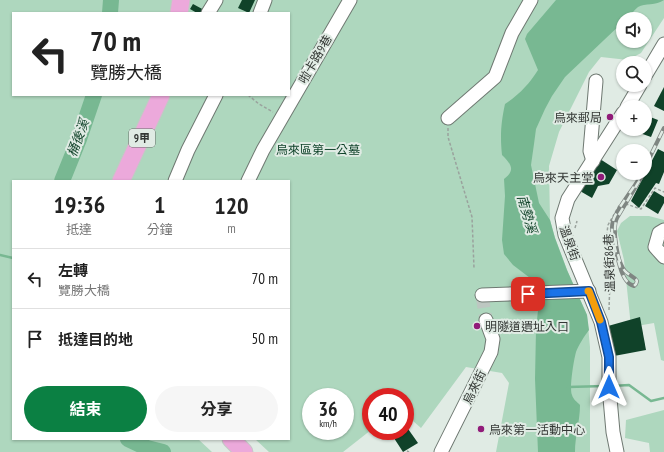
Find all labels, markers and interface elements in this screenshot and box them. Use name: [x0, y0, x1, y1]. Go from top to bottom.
map controls: [616, 12, 652, 180]
button: sound: [616, 12, 652, 48]
text: 70 m: [90, 22, 141, 59]
icon: left: [24, 28, 76, 80]
street label: 啦卡路9巷: [295, 32, 335, 86]
button: search: [616, 56, 652, 92]
text: 覽勝大橋: [90, 61, 162, 84]
button: +: [616, 100, 652, 136]
place label: 烏來郵局: [554, 110, 602, 125]
marker: 烏來郵局: [605, 112, 615, 122]
water label: 桶後溪: [63, 115, 93, 159]
road number: 9甲: [129, 129, 155, 147]
park label: 烏來區第一公墓: [276, 142, 360, 157]
button: −: [616, 144, 652, 180]
place label: 烏來天主堂: [533, 170, 593, 185]
marker: 烏來天主堂: [596, 172, 606, 182]
text: 19:36: [53, 189, 105, 220]
text: 1: [154, 189, 165, 220]
text: 120: [214, 190, 249, 221]
water label: 南勢溪: [513, 193, 541, 237]
text: m: [227, 220, 236, 237]
text: 抵達: [66, 221, 92, 238]
text: 分鐘: [147, 221, 173, 238]
street label: 溫泉街: [557, 224, 583, 262]
street label: 溫泉街86巷: [600, 233, 618, 293]
text: 左轉: [58, 261, 88, 280]
icon: left: [24, 268, 46, 290]
text: 70 m: [252, 269, 278, 288]
pin: [511, 277, 545, 311]
text: 覽勝大橋: [58, 282, 110, 299]
icon: arrive: [517, 283, 539, 305]
place label: 明隧道遺址入口: [485, 319, 569, 334]
marker: 明隧道遺址入口: [472, 321, 482, 331]
icon: arrive: [24, 328, 46, 350]
text: 50 m: [252, 329, 278, 348]
text: 抵達目的地: [58, 330, 133, 349]
position arrow: [588, 366, 630, 408]
street label: 烏來街: [459, 368, 489, 406]
button: 結束: [24, 386, 147, 432]
button: 分享: [155, 386, 278, 432]
speed limit sign: 40: [362, 388, 414, 440]
text: 36: [318, 396, 338, 422]
text: km/h: [319, 417, 337, 430]
place label: 烏來第一活動中心: [489, 422, 585, 437]
marker: 烏來第一活動中心: [476, 424, 486, 434]

